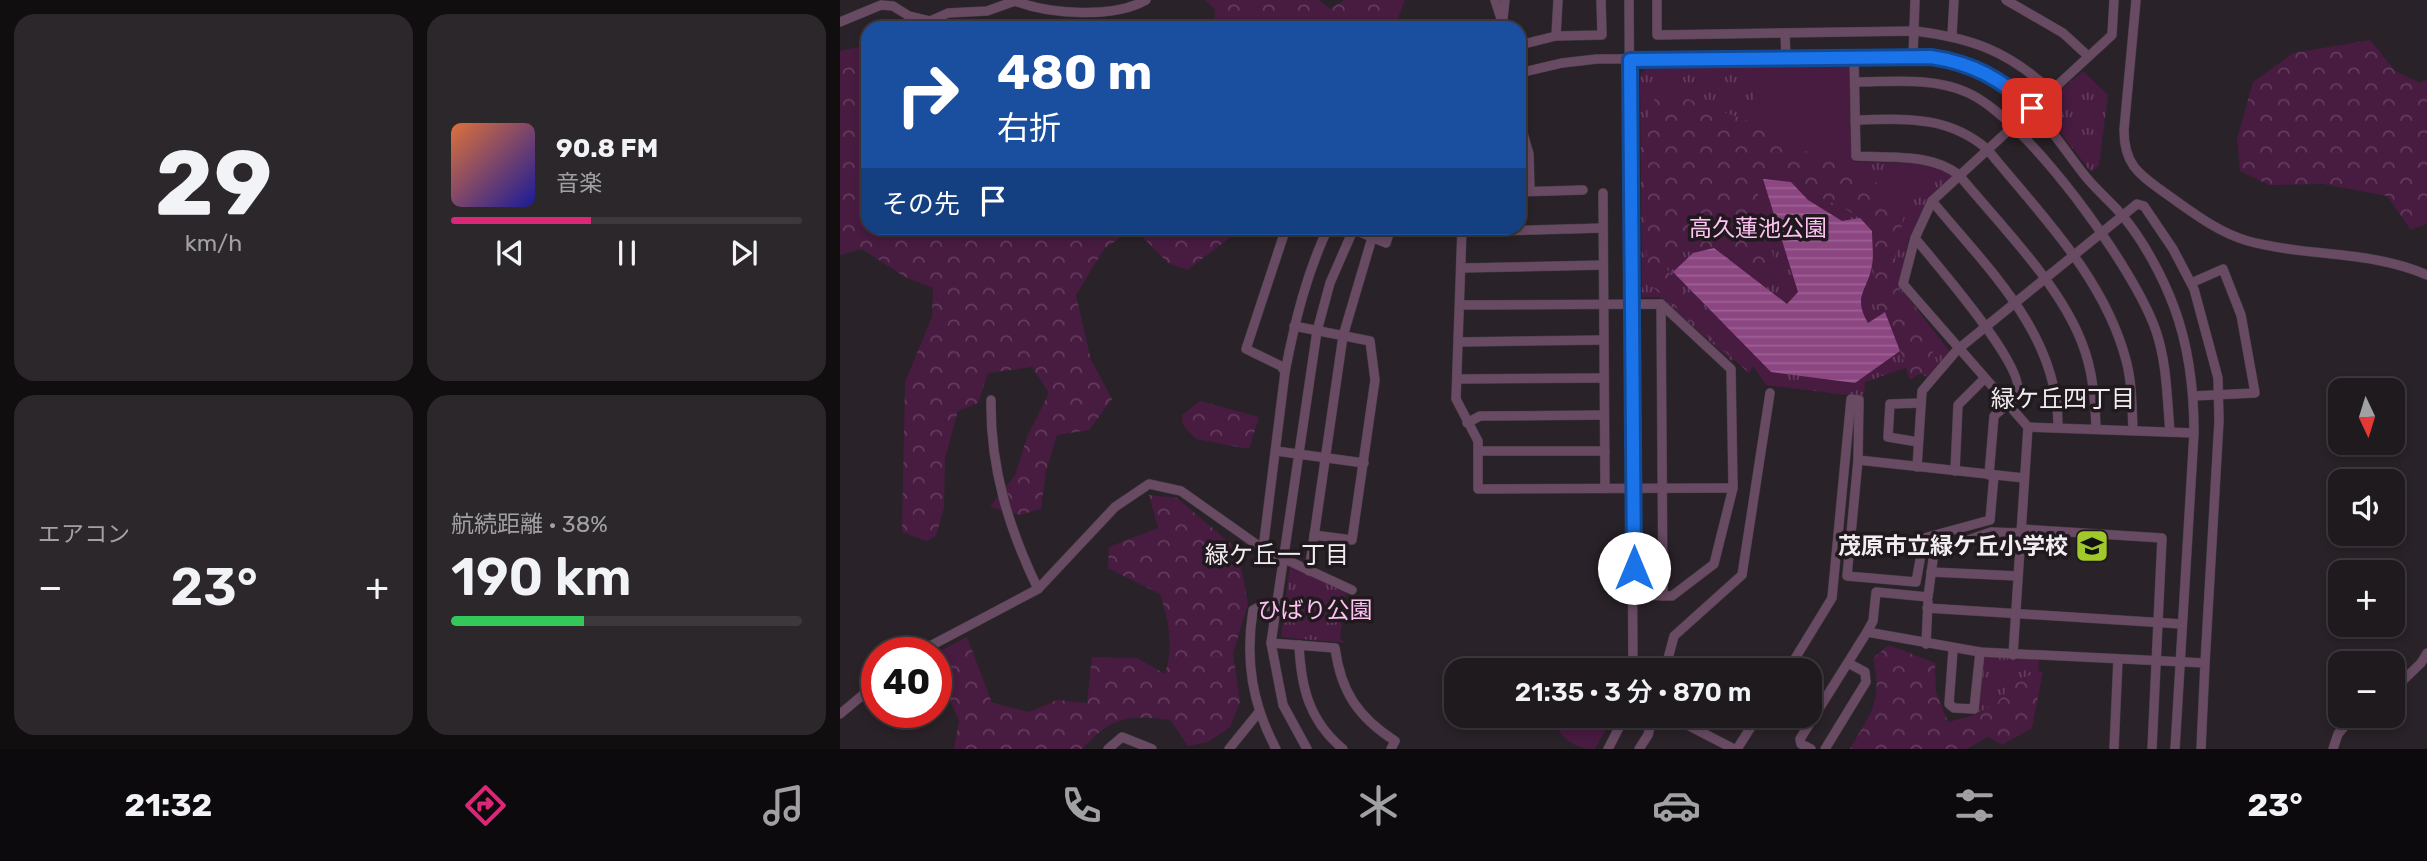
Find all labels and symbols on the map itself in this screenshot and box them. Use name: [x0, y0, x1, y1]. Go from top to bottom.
pin: [2002, 78, 2062, 138]
park label: 高久蓮池公園: [1689, 214, 1827, 242]
north arrow: [2328, 378, 2404, 455]
district label: 緑ケ丘四丁目: [1991, 385, 2135, 413]
school or university icon: 茂原市立緑ケ丘小学校: [2073, 527, 2111, 565]
position arrow: [1597, 531, 1671, 605]
place label: 茂原市立緑ケ丘小学校: [1838, 532, 2068, 560]
district label: 緑ケ丘一丁目: [1205, 541, 1349, 569]
park label: ひばり公園: [1258, 596, 1373, 624]
speed limit sign: 40: [861, 637, 952, 728]

